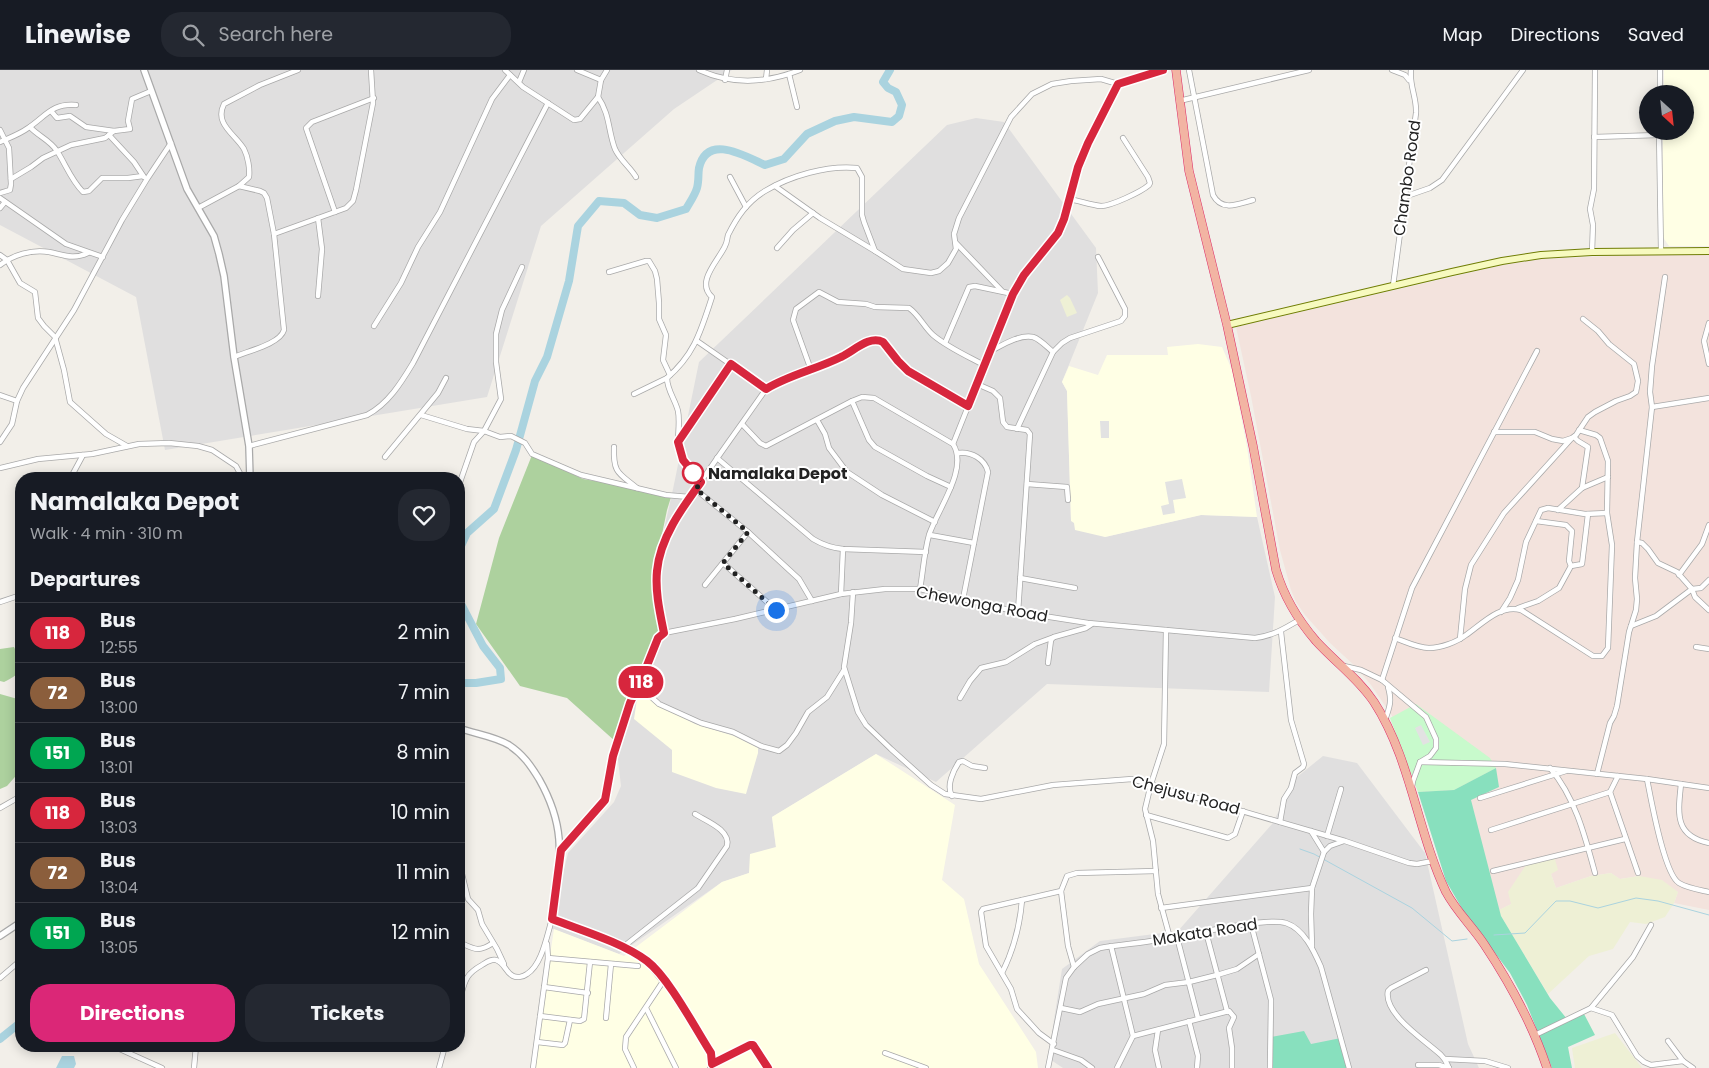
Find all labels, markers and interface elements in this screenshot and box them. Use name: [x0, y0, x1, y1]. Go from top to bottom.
search box: [161, 12, 511, 57]
text: Linewise: [25, 18, 131, 51]
icon: search: [179, 21, 207, 49]
text: Search here: [219, 21, 333, 48]
text: Map: [1443, 22, 1482, 47]
text: Directions: [1510, 22, 1600, 47]
text: Saved: [1628, 22, 1684, 47]
north arrow: [1639, 85, 1694, 140]
map controls: [1639, 85, 1694, 140]
street label: Chambo Road: [1387, 119, 1427, 237]
marker: Namalaka Depot: [682, 462, 704, 484]
place label: Namalaka Depot: [708, 462, 847, 485]
text: Namalaka Depot: [30, 485, 239, 518]
button: heart: [398, 489, 450, 541]
text: Walk · 4 min · 310 m: [30, 522, 183, 545]
text: Departures: [30, 566, 140, 593]
street label: Chewonga Road: [914, 580, 1050, 628]
your location: [764, 598, 789, 623]
text: Bus: [100, 607, 136, 634]
text: 2 min: [398, 619, 450, 646]
text: 118: [45, 620, 70, 645]
text: 12:55: [100, 636, 138, 659]
line badge: 118: [612, 666, 670, 698]
text: Bus: [100, 667, 136, 694]
text: 118: [628, 669, 654, 694]
text: 7 min: [398, 679, 450, 706]
text: 72: [48, 680, 67, 705]
text: 13:00: [100, 696, 138, 719]
text: Bus: [100, 727, 136, 754]
text: 8 min: [397, 739, 450, 766]
text: 151: [45, 740, 70, 765]
text: 13:01: [100, 756, 133, 779]
street label: Chejusu Road: [1129, 770, 1243, 820]
text: Bus: [100, 787, 136, 814]
text: 10 min: [391, 799, 450, 826]
text: 118: [45, 800, 70, 825]
text: 13:03: [100, 816, 137, 839]
text: Bus: [100, 847, 136, 874]
text: 11 min: [396, 859, 450, 886]
text: 72: [48, 860, 67, 885]
text: 13:04: [100, 876, 138, 899]
text: Bus: [100, 907, 136, 934]
street label: Makata Road: [1151, 912, 1259, 952]
text: 12 min: [392, 919, 450, 946]
text: 151: [45, 920, 70, 945]
text: 13:05: [100, 936, 138, 959]
button: Directions: [30, 984, 235, 1042]
button: Tickets: [245, 984, 450, 1042]

